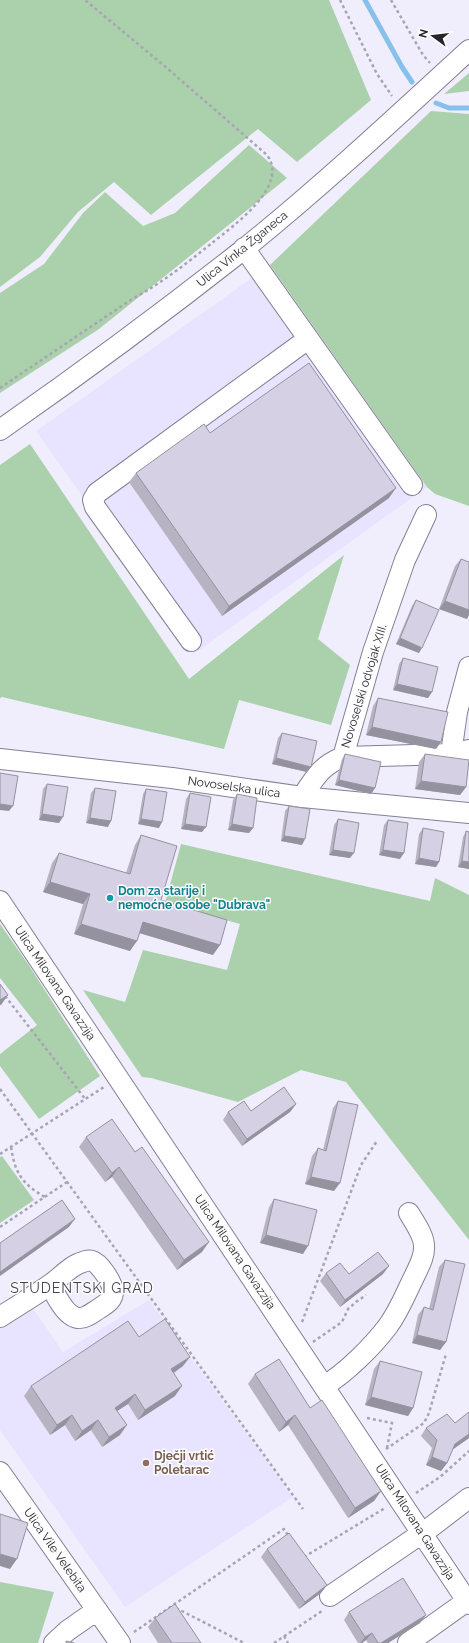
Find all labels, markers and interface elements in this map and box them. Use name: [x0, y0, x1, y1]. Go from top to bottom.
north arrow: [413, 16, 453, 56]
text: N: [416, 28, 431, 39]
street label: Ulica Vinka Žganeca: [194, 208, 290, 290]
street label: Novoselski odvojak XIII.: [339, 622, 389, 750]
street label: Novoselska ulica: [187, 774, 281, 800]
place label: Dom za starije i nemoćne osobe "Dubrava": [118, 884, 270, 912]
marker: Dom za starije i nemoćne osobe "Dubrava": [105, 893, 115, 903]
street label: Ulica Milovana Gavazzija: [11, 923, 99, 1043]
street label: Ulica Milovana Gavazzija: [191, 1192, 279, 1312]
district label: STUDENTSKI GRAD: [10, 1280, 154, 1296]
place label: Dječji vrtić Poletarac: [154, 1449, 214, 1477]
marker: Dječji vrtić Poletarac: [141, 1458, 151, 1468]
street label: Ulica Milovana Gavazzija: [372, 1462, 458, 1582]
street label: Ulica Vile Velebita: [21, 1505, 89, 1595]

